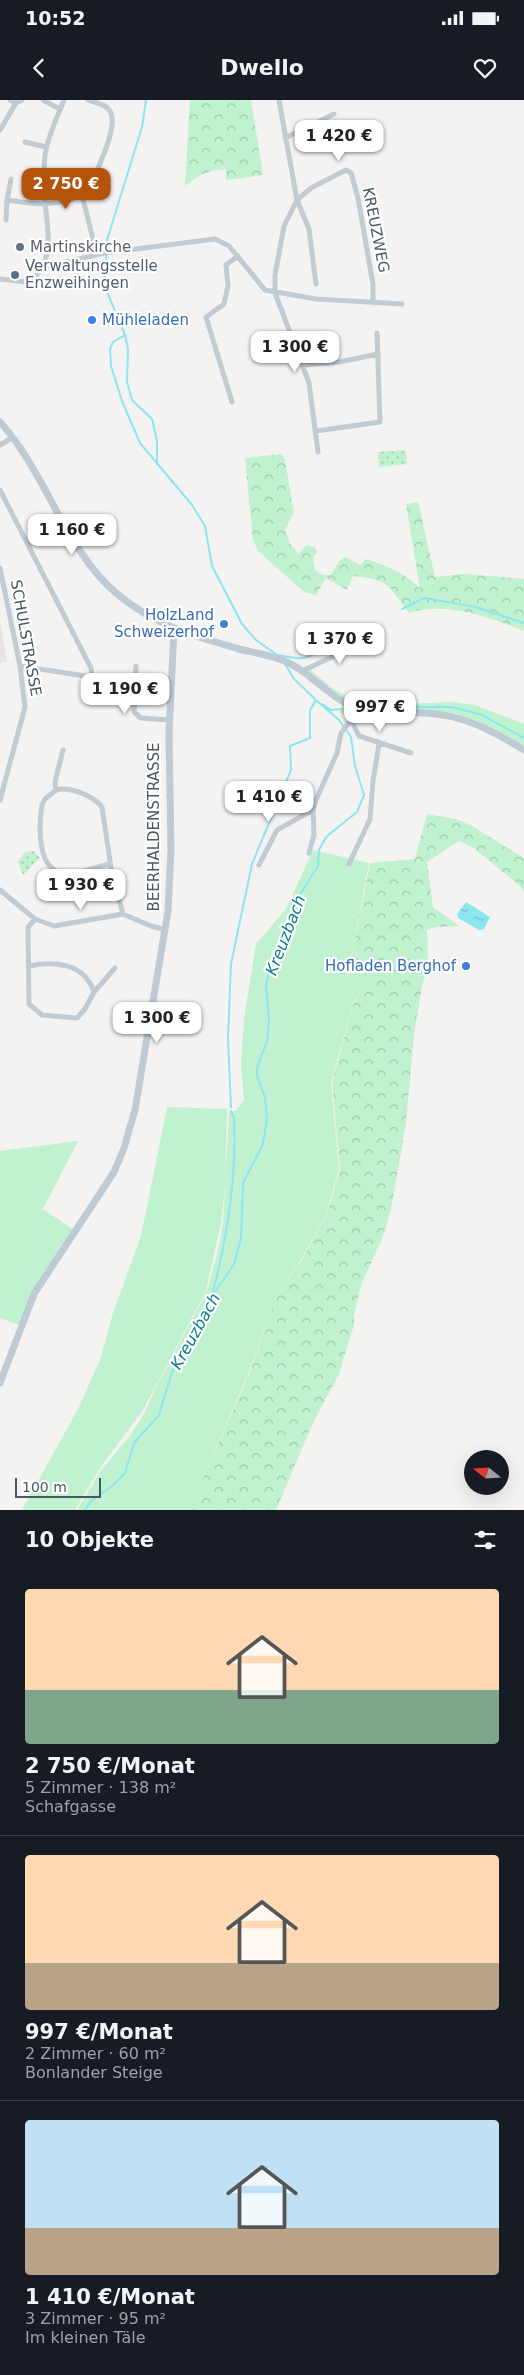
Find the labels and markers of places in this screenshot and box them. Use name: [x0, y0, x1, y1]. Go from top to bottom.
pin: 1 420 €: [293, 120, 385, 162]
pin: 2 750 €: [20, 168, 112, 210]
place label: Martinskirche: [30, 238, 131, 256]
marker: Martinskirche: [14, 241, 26, 253]
place label: Verwaltungsstelle Enzweihingen: [25, 257, 158, 292]
marker: Verwaltungsstelle Enzweihingen: [9, 269, 21, 281]
place label: Mühleladen: [102, 311, 189, 329]
marker: Mühleladen: [86, 314, 98, 326]
pin: 1 300 €: [249, 330, 341, 373]
pin: 1 160 €: [26, 514, 118, 556]
place label: HolzLand Schweizerhof: [114, 606, 215, 641]
marker: HolzLand Schweizerhof: [218, 618, 230, 630]
pin: 1 370 €: [294, 622, 386, 665]
pin: 1 190 €: [79, 672, 171, 715]
pin: 997 €: [345, 690, 415, 733]
pin: 1 410 €: [223, 780, 315, 823]
pin: 1 930 €: [35, 868, 127, 911]
place label: Hofladen Berghof: [325, 957, 457, 975]
marker: Hofladen Berghof: [460, 960, 472, 972]
pin: 1 300 €: [111, 1002, 203, 1044]

